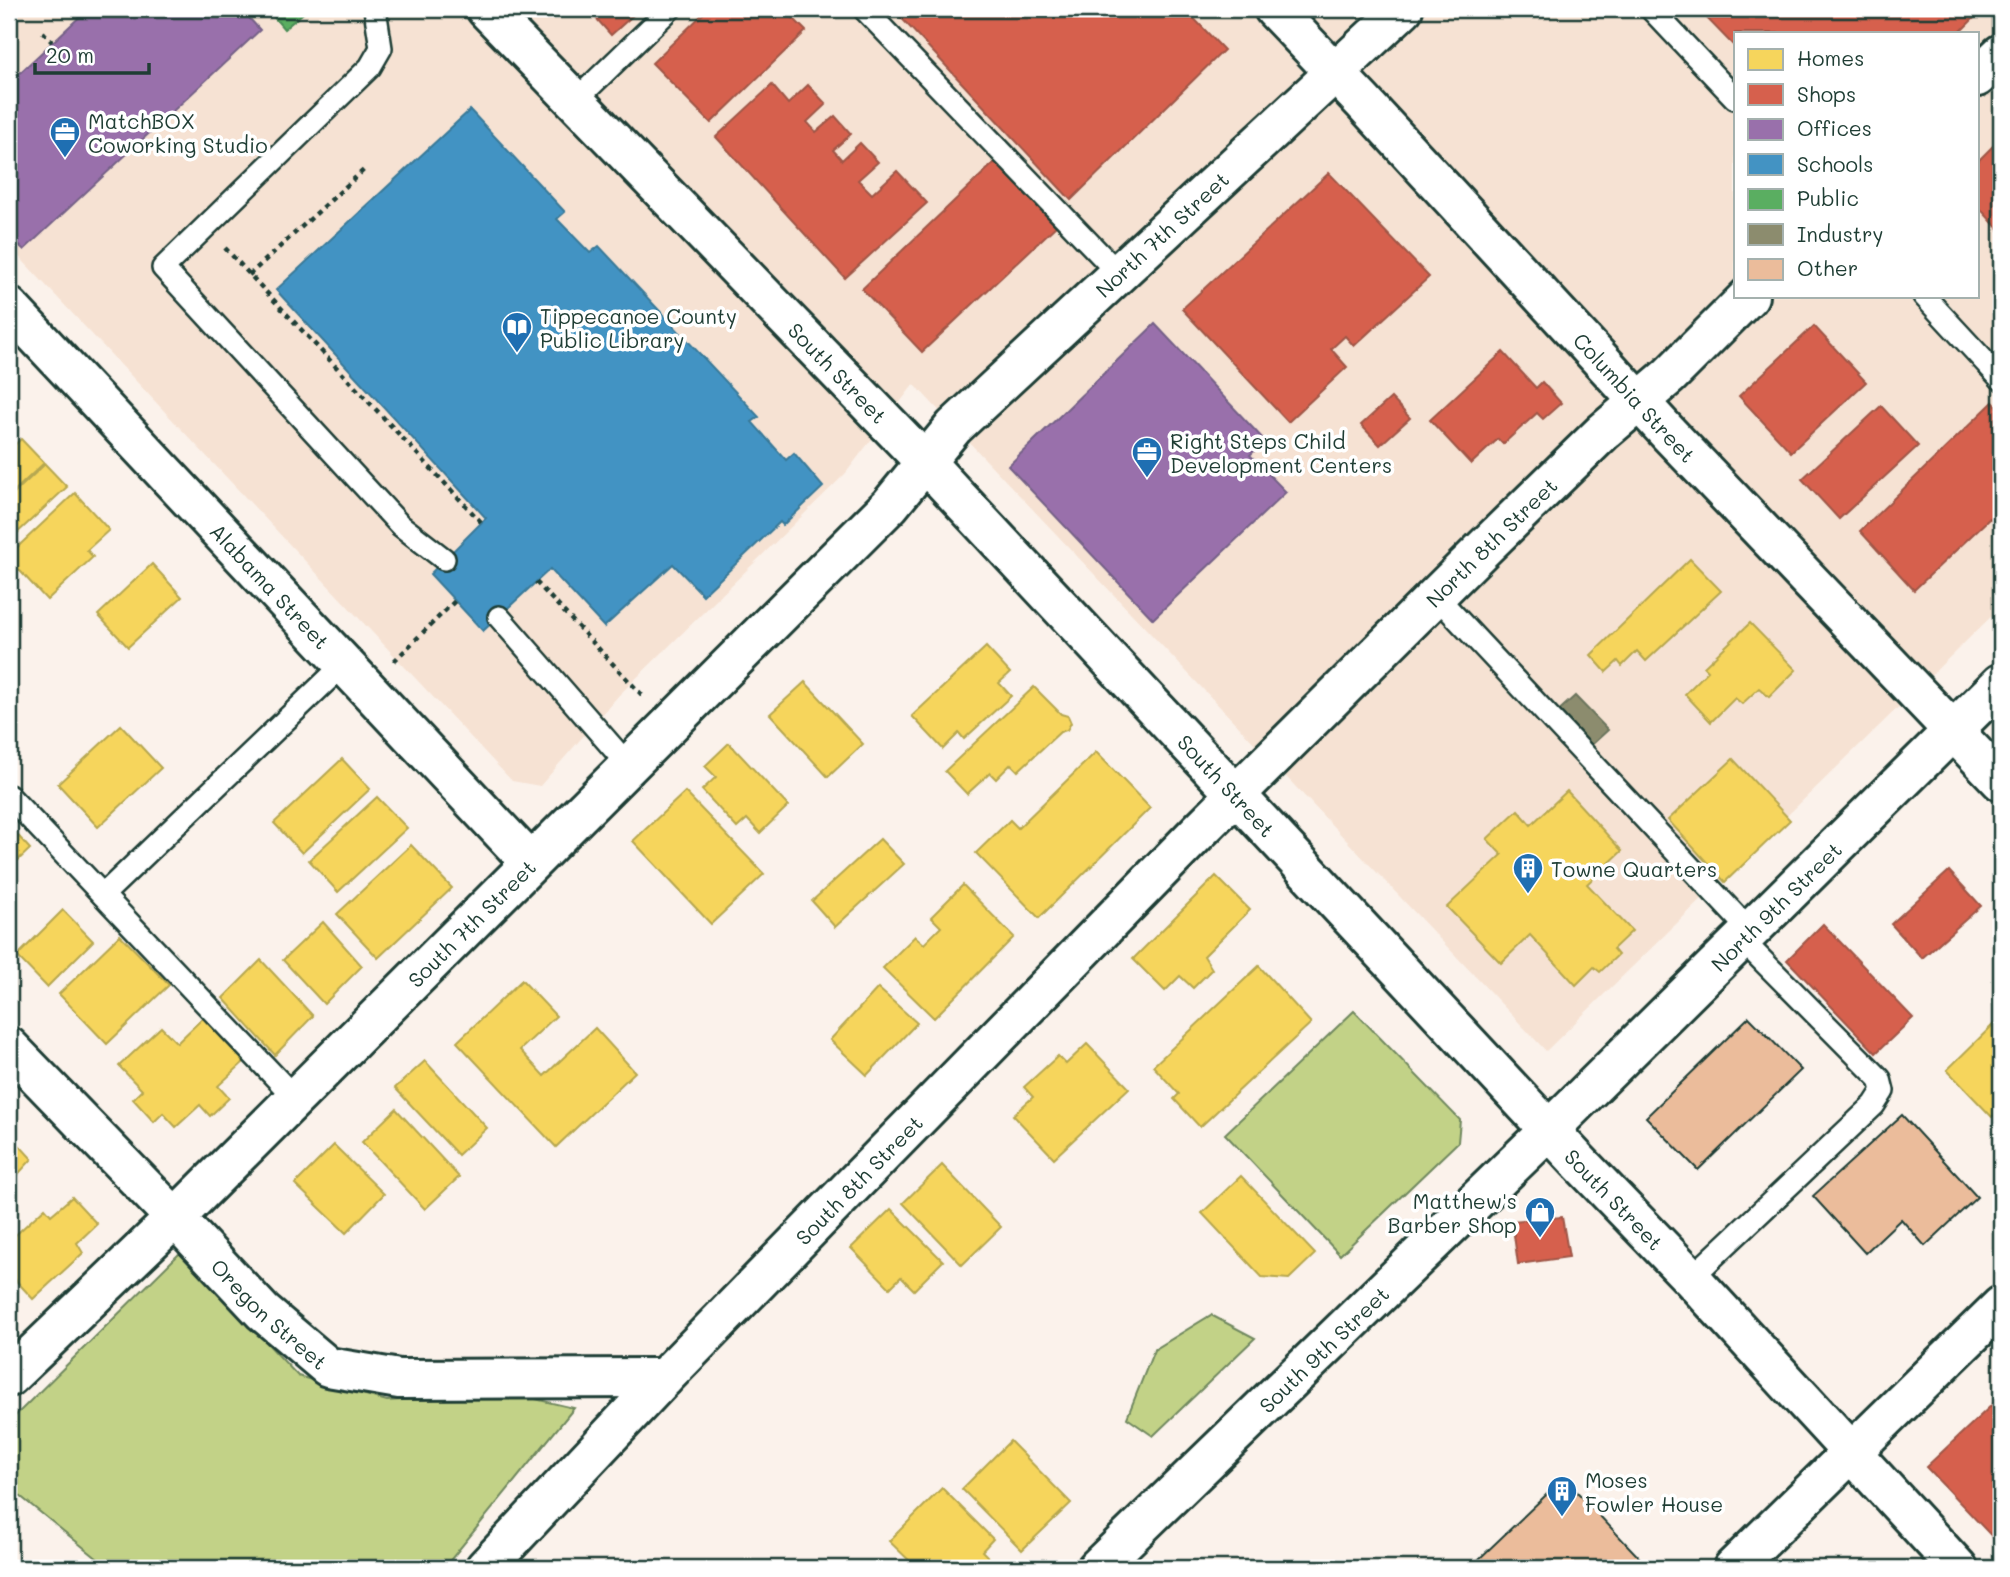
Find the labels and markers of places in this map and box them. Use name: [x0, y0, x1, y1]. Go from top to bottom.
place label: MatchBOX Coworking Studio: [88, 107, 268, 158]
office icon: MatchBOX Coworking Studio: [48, 115, 82, 159]
place label: Tippecanoe County Public Library: [540, 302, 737, 353]
library icon: Tippecanoe County Public Library: [500, 310, 534, 354]
place label: Right Steps Child Development Centers: [1170, 427, 1392, 478]
office icon: Right Steps Child Development Centers: [1130, 435, 1164, 479]
building icon: Towne Quarters: [1511, 851, 1545, 895]
place label: Towne Quarters: [1551, 855, 1717, 882]
place label: Matthew's Barber Shop: [1388, 1187, 1517, 1238]
shop icon: Matthew's Barber Shop: [1523, 1195, 1557, 1239]
place label: Moses Fowler House: [1585, 1466, 1723, 1517]
building icon: Moses Fowler House: [1545, 1474, 1579, 1518]

